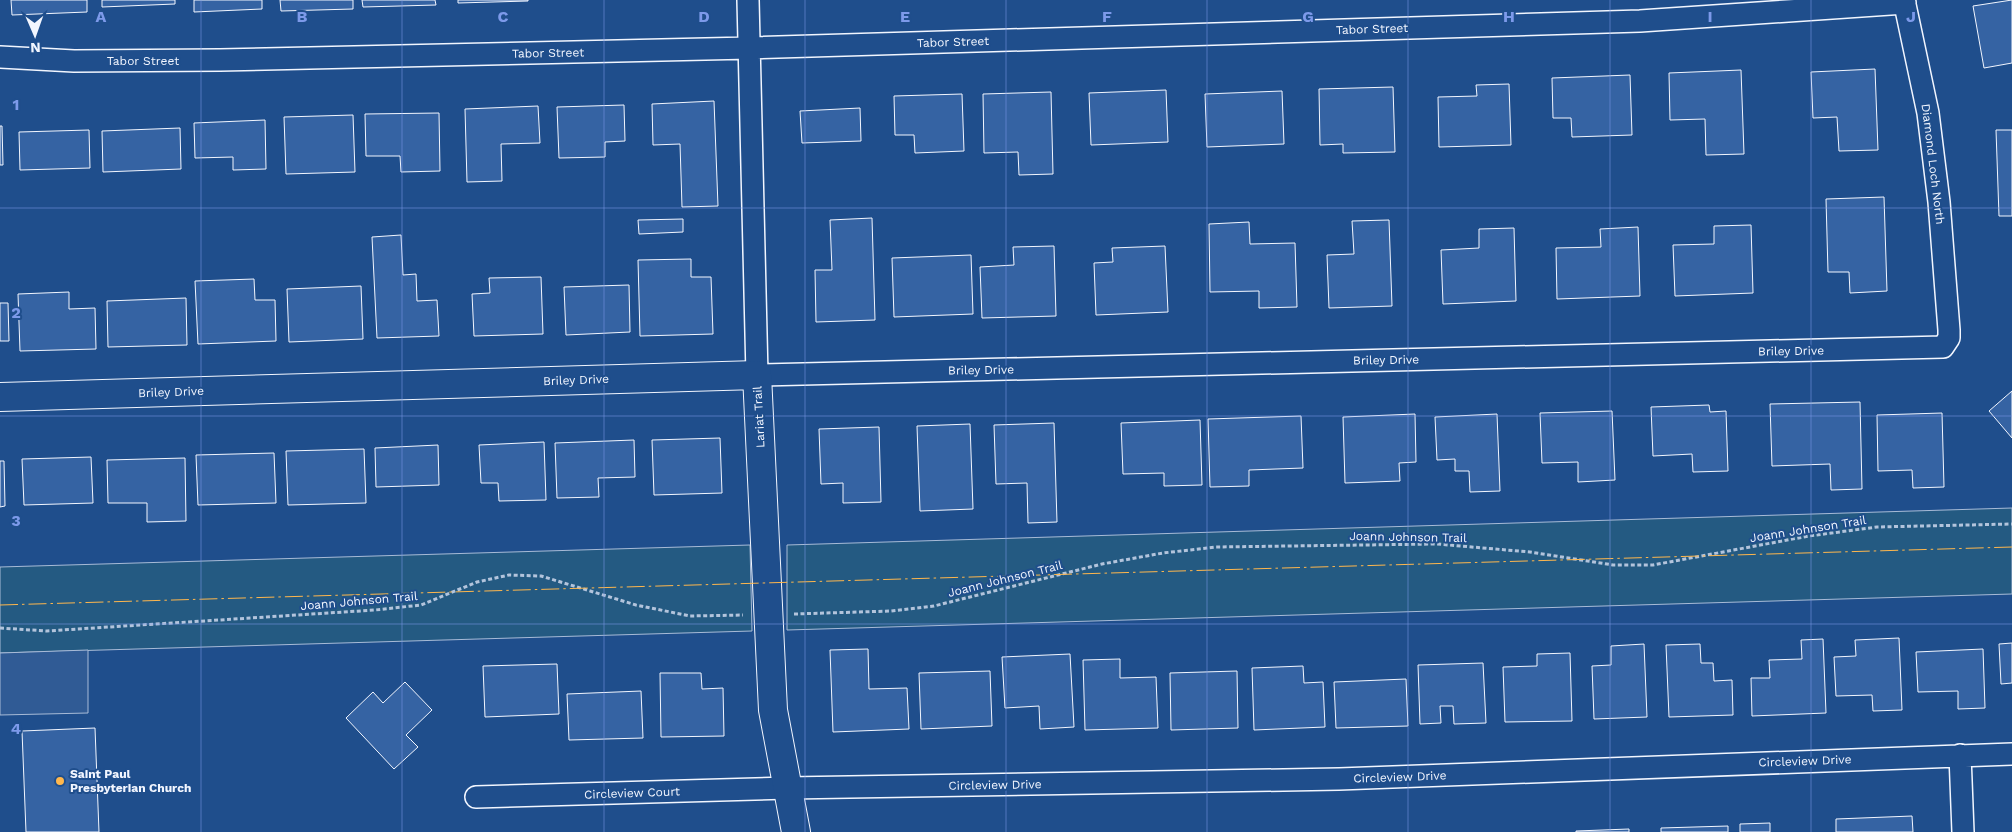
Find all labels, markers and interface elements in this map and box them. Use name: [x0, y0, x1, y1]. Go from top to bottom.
text: A: [96, 7, 107, 26]
text: B: [297, 7, 308, 26]
text: C: [498, 7, 509, 26]
text: D: [698, 7, 710, 26]
text: E: [900, 7, 910, 26]
text: F: [1102, 7, 1112, 26]
text: G: [1302, 7, 1314, 26]
text: H: [1503, 7, 1515, 26]
text: I: [1707, 7, 1713, 26]
text: J: [1906, 7, 1916, 26]
north arrow: [10, 10, 60, 60]
street label: Tabor Street: [1336, 21, 1408, 37]
street label: Tabor Street: [917, 34, 989, 50]
text: N: [30, 40, 41, 56]
street label: Tabor Street: [512, 45, 584, 61]
street label: Tabor Street: [107, 54, 179, 68]
text: 1: [13, 95, 19, 114]
street label: Diamond Loch North: [1919, 103, 1947, 225]
text: 2: [11, 303, 21, 322]
street label: Briley Drive: [1758, 343, 1824, 359]
street label: Briley Drive: [1353, 352, 1419, 368]
street label: Briley Drive: [948, 362, 1014, 378]
street label: Briley Drive: [543, 372, 609, 388]
street label: Briley Drive: [138, 384, 204, 400]
street label: Lariat Trail: [750, 385, 768, 448]
text: 3: [11, 511, 21, 530]
street label: Joann Johnson Trail: [1749, 513, 1868, 545]
street label: Joann Johnson Trail: [1349, 529, 1467, 545]
street label: Joann Johnson Trail: [946, 558, 1064, 600]
street label: Joann Johnson Trail: [300, 589, 419, 613]
text: 4: [11, 719, 21, 738]
street label: Circleview Drive: [1758, 752, 1852, 770]
place label: Saint Paul Presbyterian Church: [70, 767, 191, 795]
street label: Circleview Drive: [1353, 768, 1447, 786]
marker: Saint Paul Presbyterian Church: [54, 775, 66, 787]
street label: Circleview Drive: [948, 777, 1042, 793]
street label: Circleview Court: [584, 784, 680, 802]

